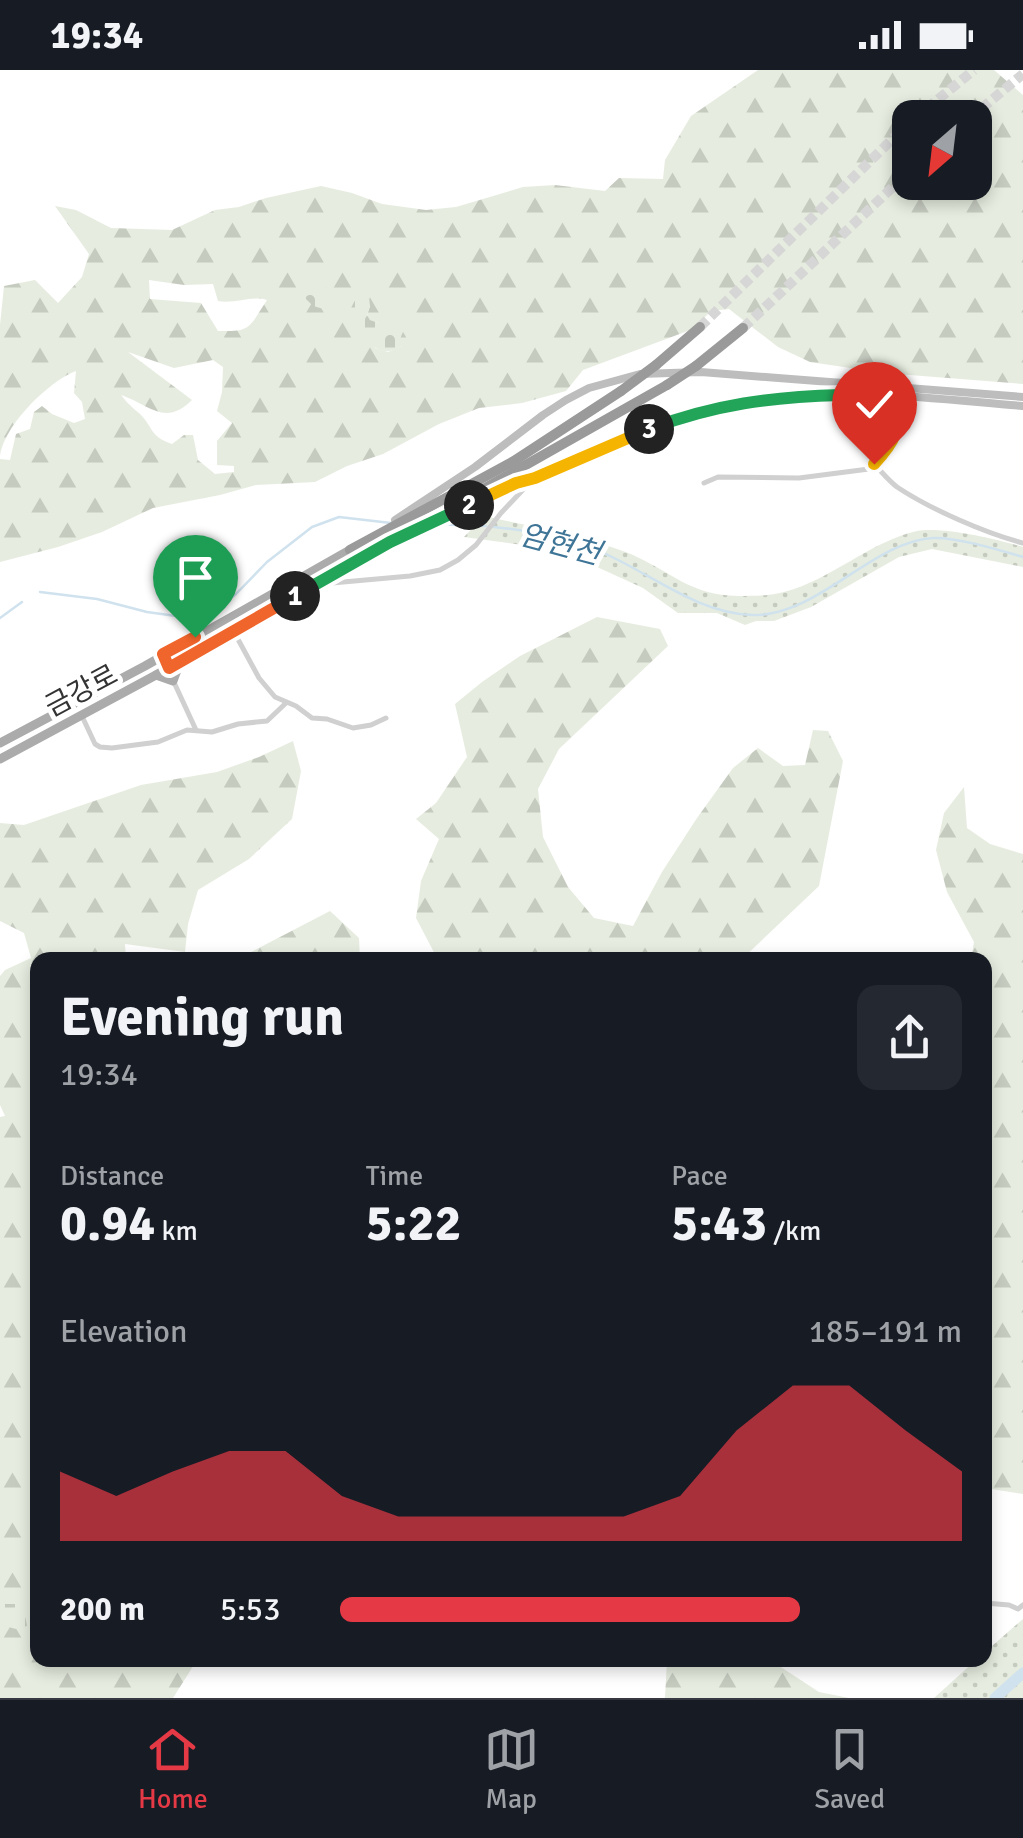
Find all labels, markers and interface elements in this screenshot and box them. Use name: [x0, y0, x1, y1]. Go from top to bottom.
text: 19:34: [50, 12, 143, 59]
north arrow: [892, 100, 992, 200]
map controls: [892, 100, 992, 200]
pin: [832, 362, 917, 465]
icon: check: [847, 377, 902, 432]
pin: 3: [624, 404, 674, 454]
text: 3: [641, 412, 657, 446]
pin: 2: [444, 480, 494, 530]
text: 2: [461, 488, 477, 522]
water label: 엄현천: [515, 516, 608, 574]
pin: [153, 535, 238, 638]
icon: arrive: [168, 550, 223, 605]
pin: 1: [270, 571, 320, 621]
text: 1: [287, 579, 303, 613]
street label: 금강로: [39, 658, 124, 724]
text: Evening run: [60, 983, 344, 1051]
button: share: [857, 985, 962, 1090]
text: 19:34: [60, 1055, 138, 1094]
text: Distance: [60, 1159, 164, 1193]
text: Time: [366, 1159, 423, 1193]
text: Pace: [671, 1159, 728, 1193]
text: 0.94: [60, 1193, 155, 1255]
text: 5:22: [366, 1193, 461, 1255]
text: 5:43: [671, 1193, 767, 1255]
text: km: [155, 1214, 198, 1248]
text: /km: [767, 1214, 821, 1248]
text: Elevation: [60, 1312, 187, 1351]
text: 185–191 m: [809, 1312, 962, 1351]
text: 200 m: [60, 1590, 145, 1629]
text: 5:53: [220, 1590, 280, 1629]
tab: Home: [138, 1722, 208, 1816]
tab: Map: [484, 1722, 539, 1816]
tab: Saved: [815, 1722, 885, 1816]

